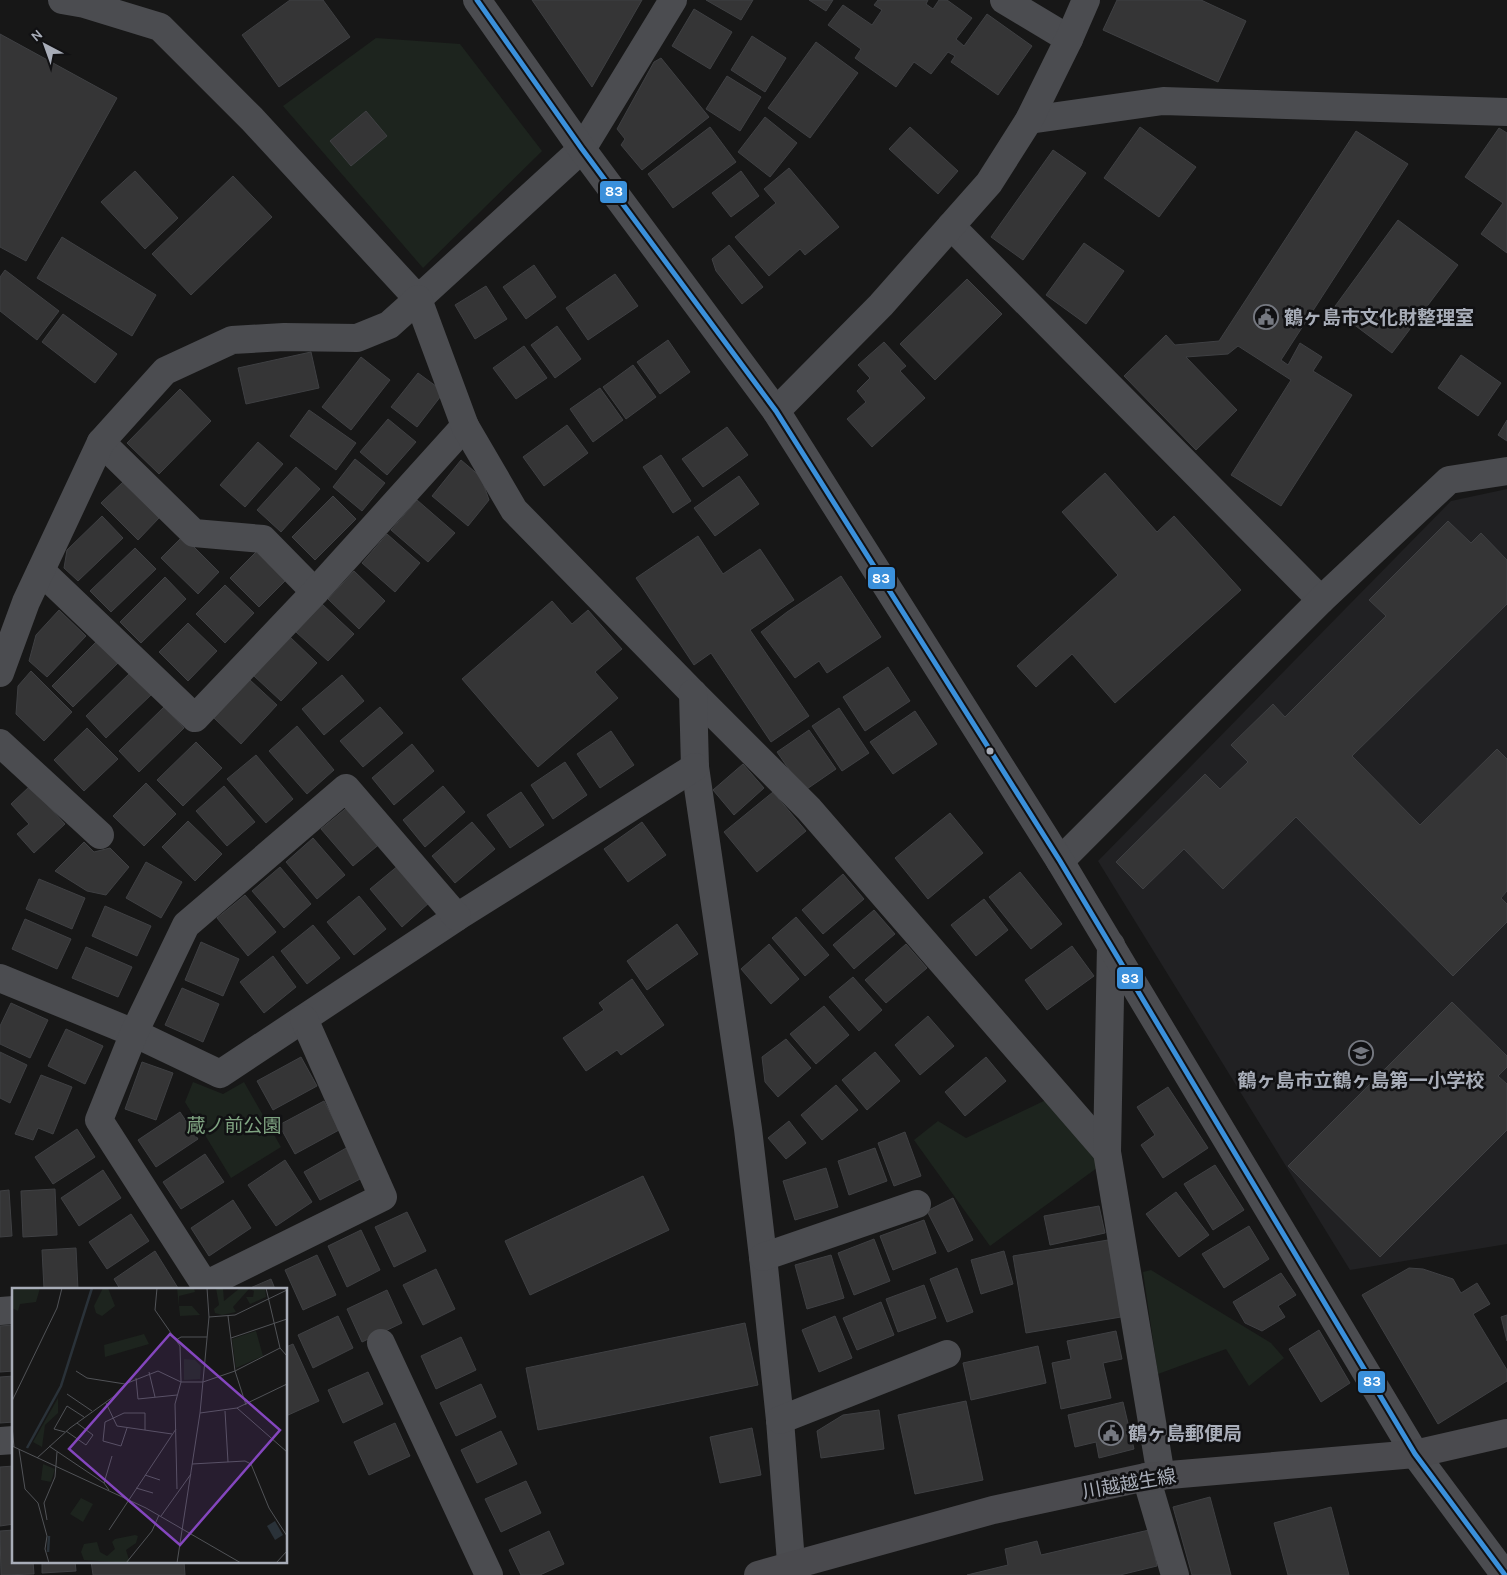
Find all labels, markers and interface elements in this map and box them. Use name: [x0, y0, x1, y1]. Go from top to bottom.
north arrow: [20, 20, 70, 70]
text: N: [27, 26, 46, 45]
line badge: 83: [599, 180, 628, 204]
text: 83: [605, 183, 623, 200]
public building icon: 鶴ヶ島市文化財整理室: [1253, 304, 1279, 330]
place label: 鶴ヶ島市文化財整理室: [1284, 307, 1474, 329]
line badge: 83: [867, 566, 896, 590]
text: 83: [872, 570, 890, 587]
unlabelled marker: [985, 746, 995, 756]
line badge: 83: [1116, 966, 1144, 990]
text: 83: [1121, 970, 1139, 987]
school or university icon: 鶴ヶ島市立鶴ヶ島第一小学校: [1348, 1040, 1374, 1066]
place label: 鶴ヶ島市立鶴ヶ島第一小学校: [1237, 1070, 1485, 1092]
park label: 蔵ノ前公園: [186, 1115, 282, 1137]
inset map: [12, 1288, 288, 1562]
line badge: 83: [1357, 1370, 1386, 1394]
text: 83: [1363, 1373, 1381, 1390]
public building icon: 鶴ヶ島郵便局: [1098, 1420, 1124, 1446]
place label: 鶴ヶ島郵便局: [1128, 1423, 1242, 1445]
street label: 川越越生線: [1080, 1465, 1178, 1503]

